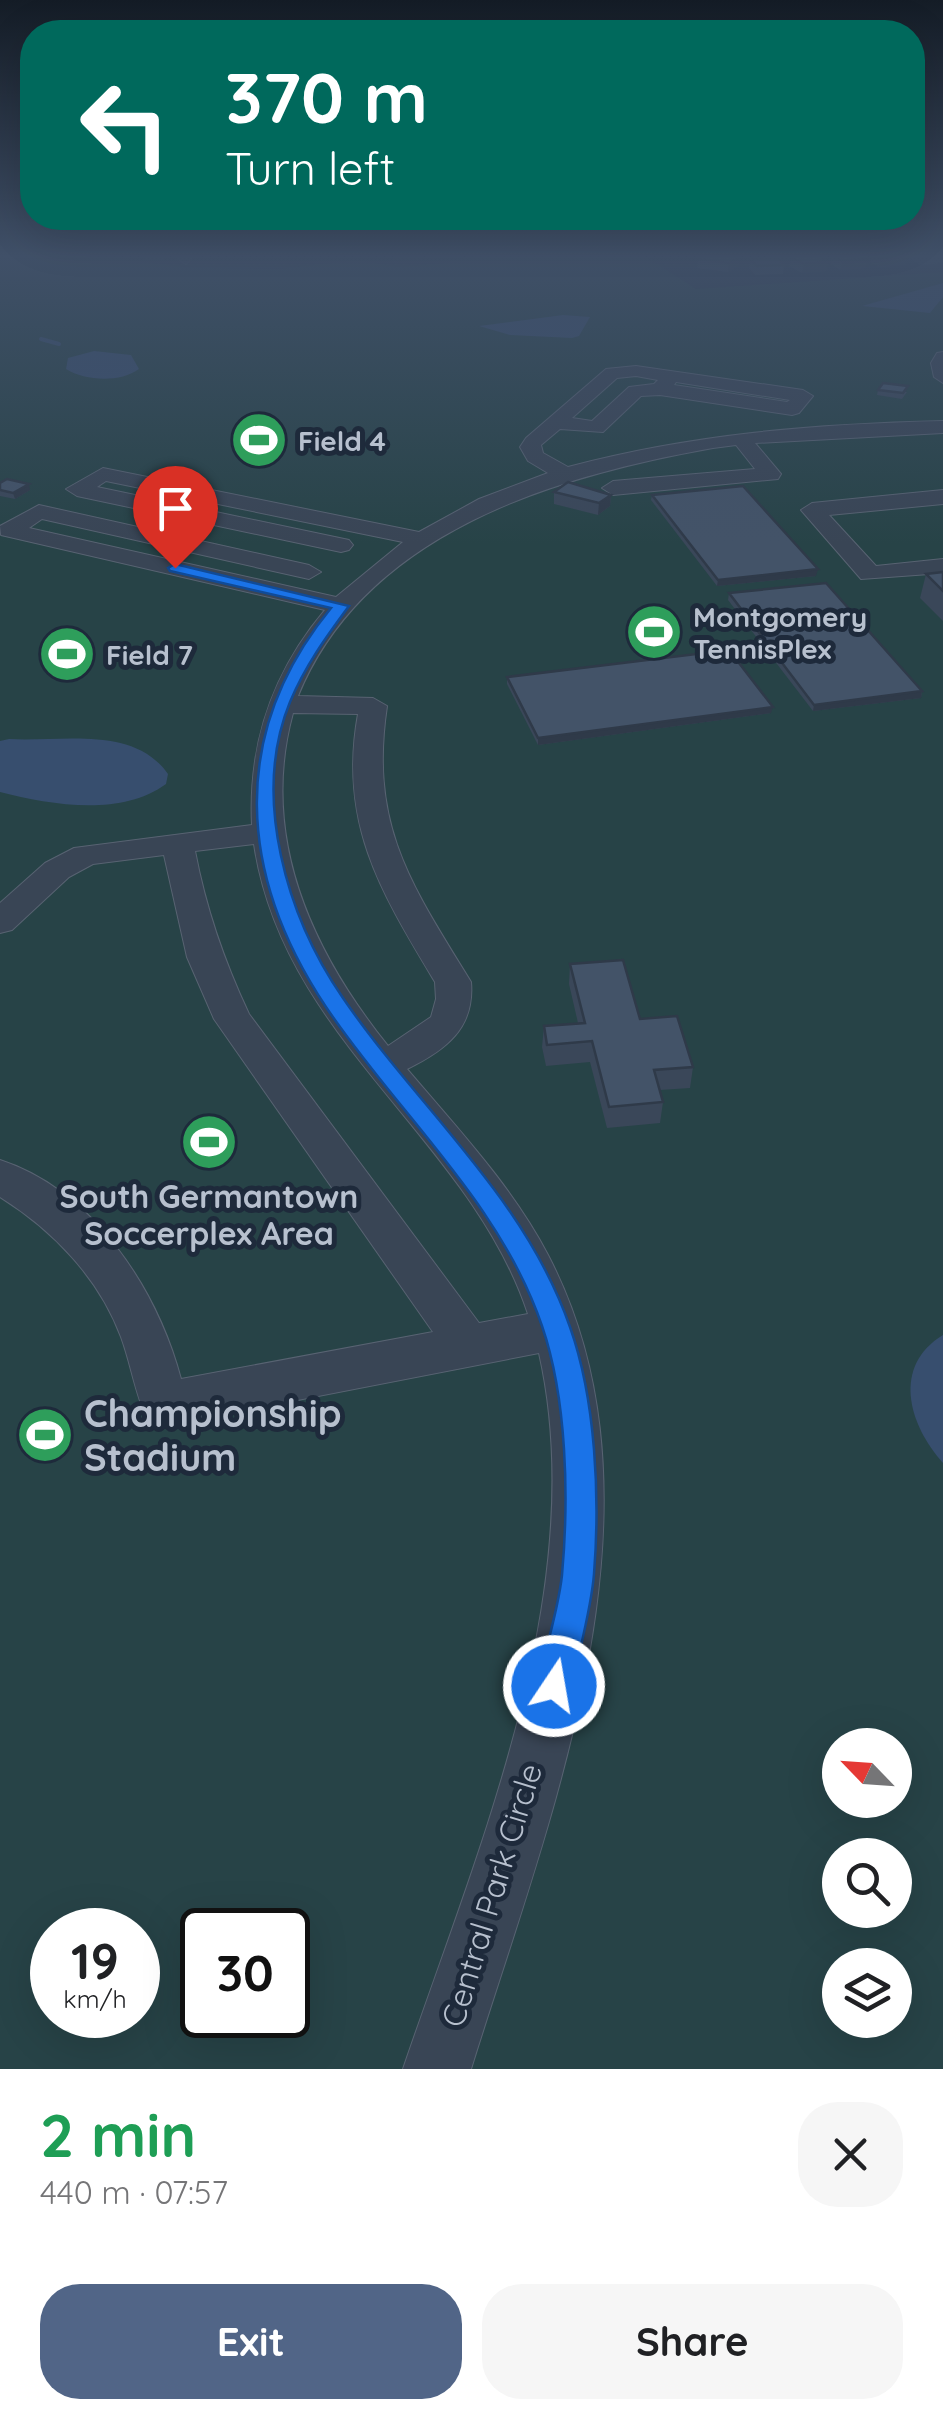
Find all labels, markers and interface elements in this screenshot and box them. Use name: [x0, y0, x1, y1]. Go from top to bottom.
text: 370 m: [225, 53, 428, 141]
icon: left: [60, 60, 190, 190]
text: Turn left: [225, 140, 395, 196]
sports icon: Field 4: [229, 410, 289, 470]
place label: Field 4: [298, 423, 386, 458]
pin: [133, 466, 218, 569]
icon: arrive: [148, 481, 203, 536]
place label: Montgomery TennisPlex: [693, 599, 867, 666]
sports icon: Montgomery TennisPlex: [624, 602, 684, 662]
sports icon: Field 7: [37, 624, 97, 684]
place label: Field 7: [106, 637, 193, 672]
sports icon: South Germantown Soccerplex Area: [179, 1112, 239, 1172]
place label: South Germantown Soccerplex Area: [60, 1176, 358, 1253]
place label: Championship Stadium: [84, 1389, 342, 1481]
sports icon: Championship Stadium: [15, 1405, 75, 1465]
position arrow: [502, 1634, 606, 1738]
north arrow: [822, 1728, 912, 1818]
map controls: [822, 1728, 912, 2038]
street label: Central Park Circle: [432, 1758, 550, 2032]
button: search: [822, 1838, 912, 1928]
speed limit sign: 30: [180, 1908, 310, 2038]
text: 19: [71, 1929, 119, 1992]
button: layers: [822, 1948, 912, 2038]
text: km/h: [63, 1983, 127, 2014]
text: 2 min: [40, 2097, 196, 2172]
button: close: [798, 2102, 903, 2207]
text: 440 m · 07:57: [40, 2172, 228, 2212]
button: Exit: [40, 2284, 462, 2399]
button: Share: [482, 2284, 903, 2399]

